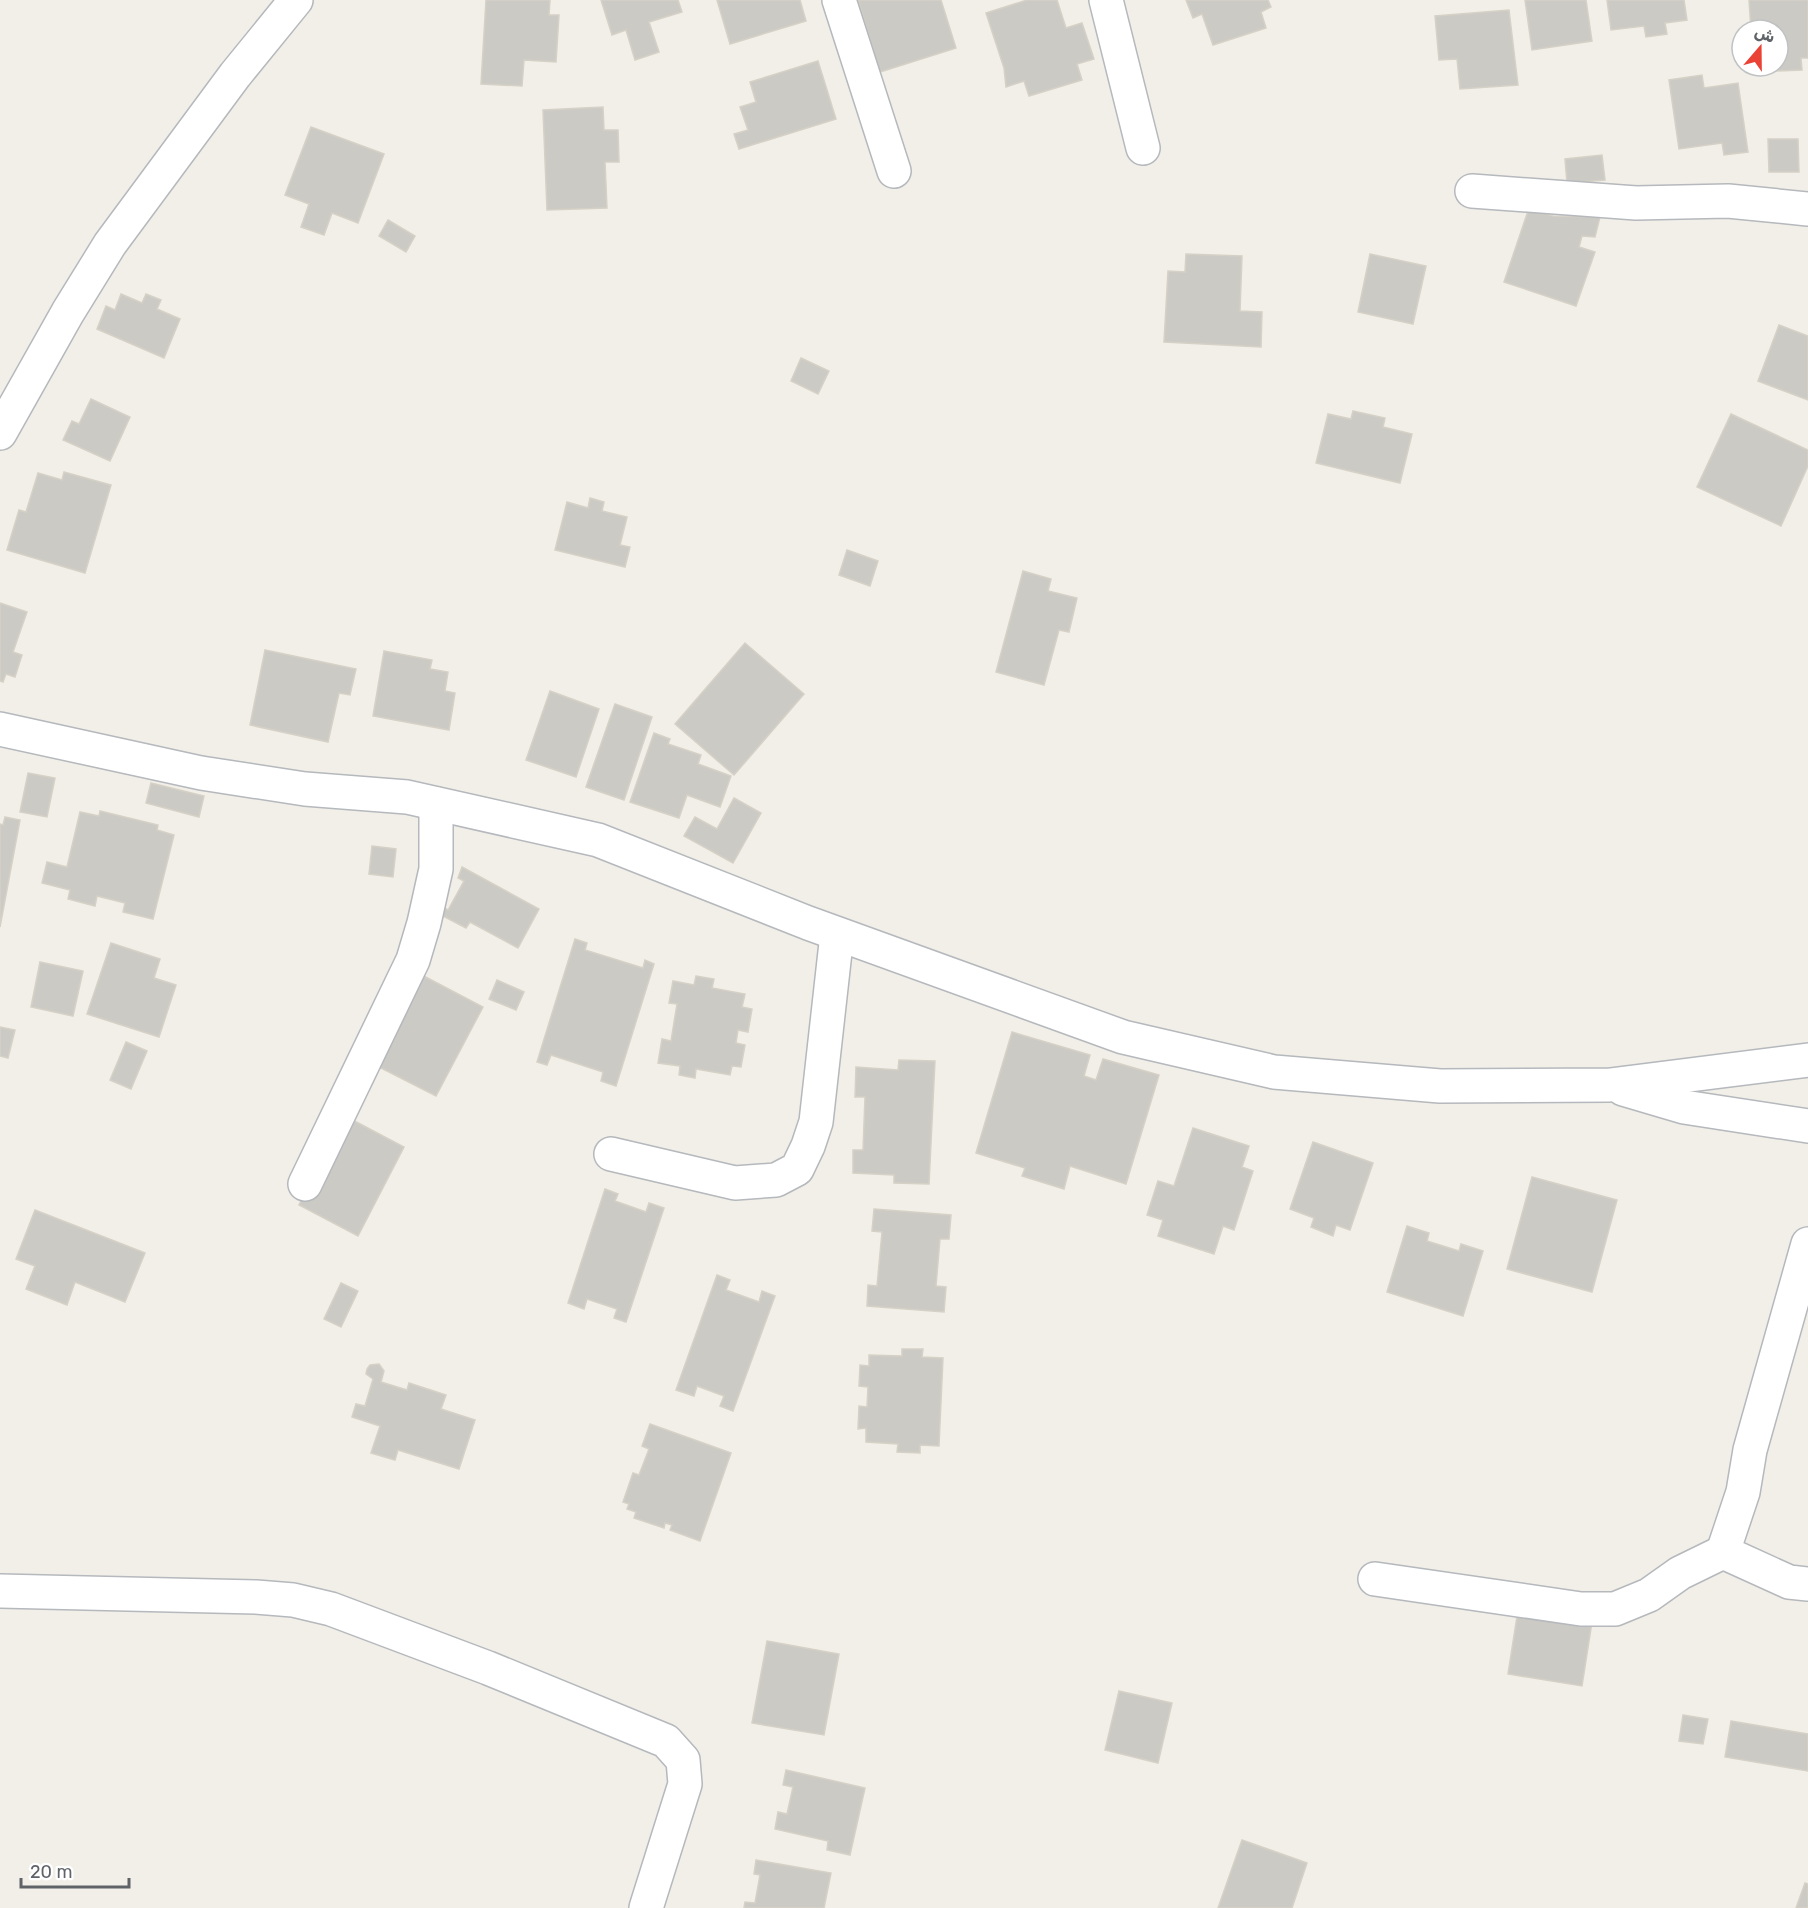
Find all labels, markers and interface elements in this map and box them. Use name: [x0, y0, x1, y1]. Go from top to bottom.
north arrow: [1730, 18, 1790, 78]
text: ش: [1752, 22, 1778, 47]
scale bar: [21, 1851, 129, 1889]
text: 20 m: [30, 1861, 72, 1883]

